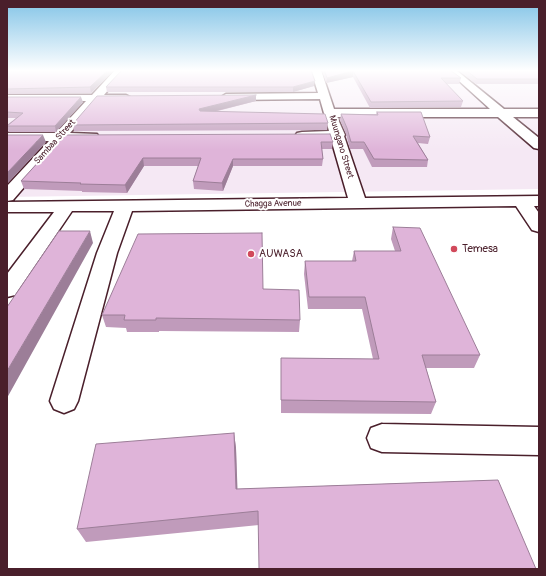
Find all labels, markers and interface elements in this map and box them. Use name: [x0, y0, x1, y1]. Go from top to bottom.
street label: Muungano Street: [326, 114, 356, 180]
street label: Sambaa Street: [32, 117, 78, 167]
street label: Chagga Avenue: [245, 198, 301, 210]
place label: Temesa: [462, 242, 498, 256]
marker: Temesa: [449, 244, 459, 254]
place label: AUWASA: [259, 247, 303, 261]
marker: AUWASA: [246, 249, 256, 259]

